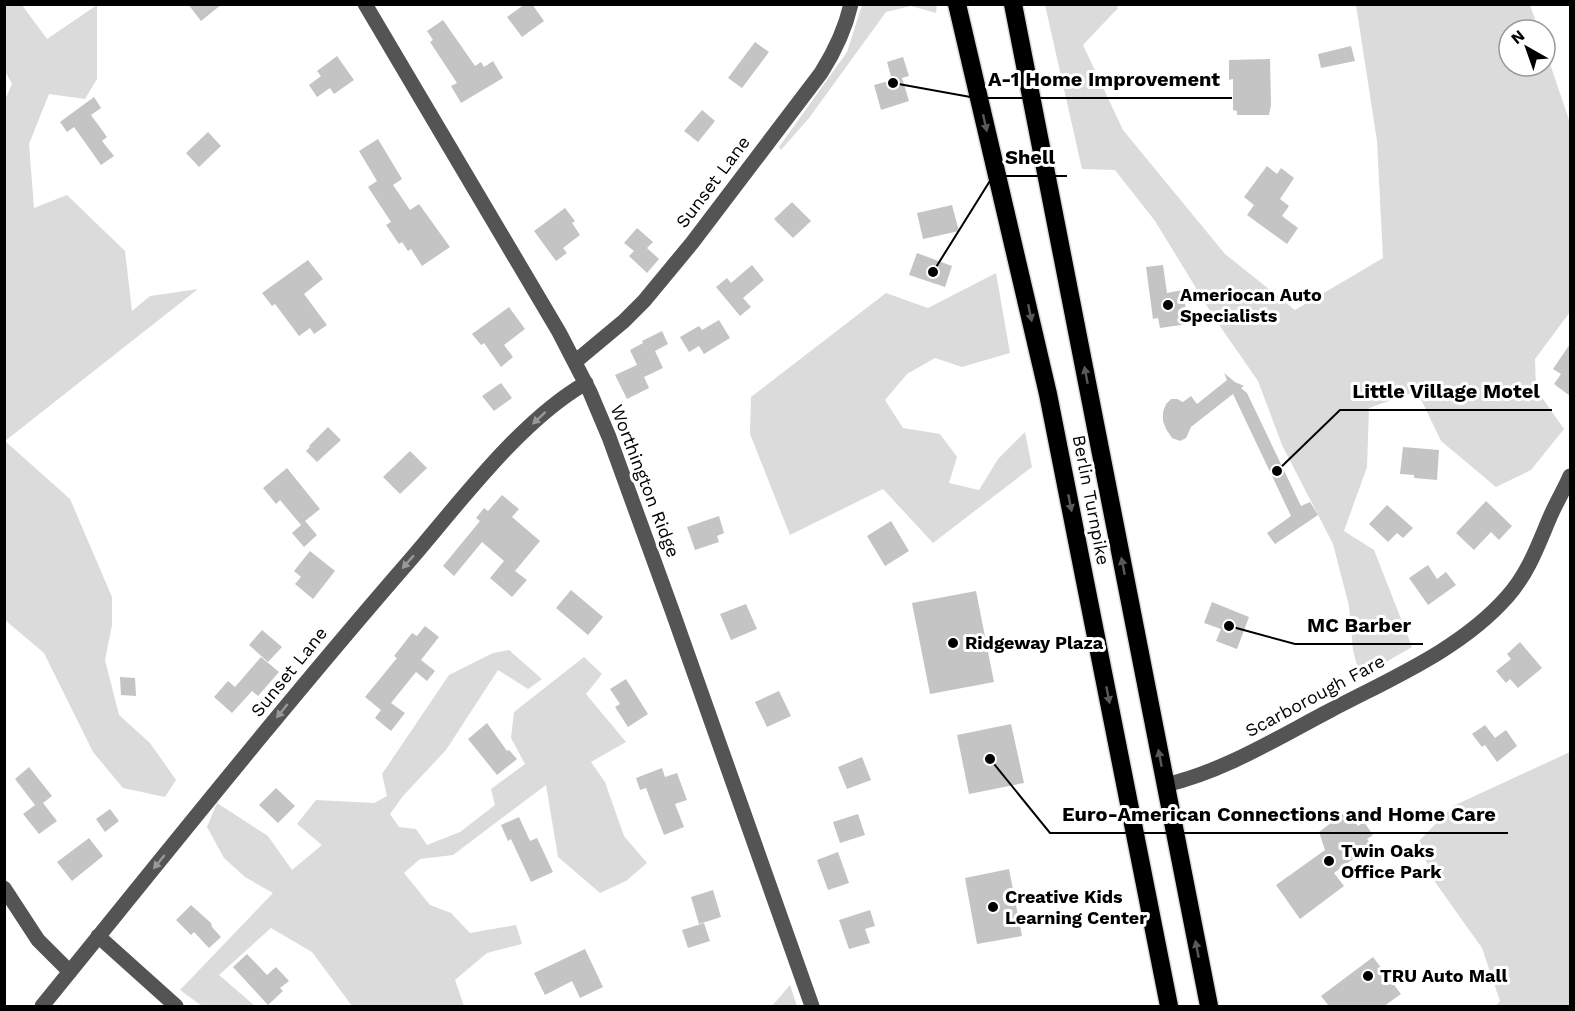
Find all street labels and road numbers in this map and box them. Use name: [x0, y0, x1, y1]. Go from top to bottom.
street label: Sunset Lane: [671, 132, 754, 232]
street label: Worthington Ridge: [607, 401, 684, 560]
street label: Berlin Turnpike: [1069, 433, 1114, 567]
street label: Sunset Lane: [246, 623, 331, 721]
street label: Scarborough Fare: [1242, 650, 1388, 741]

